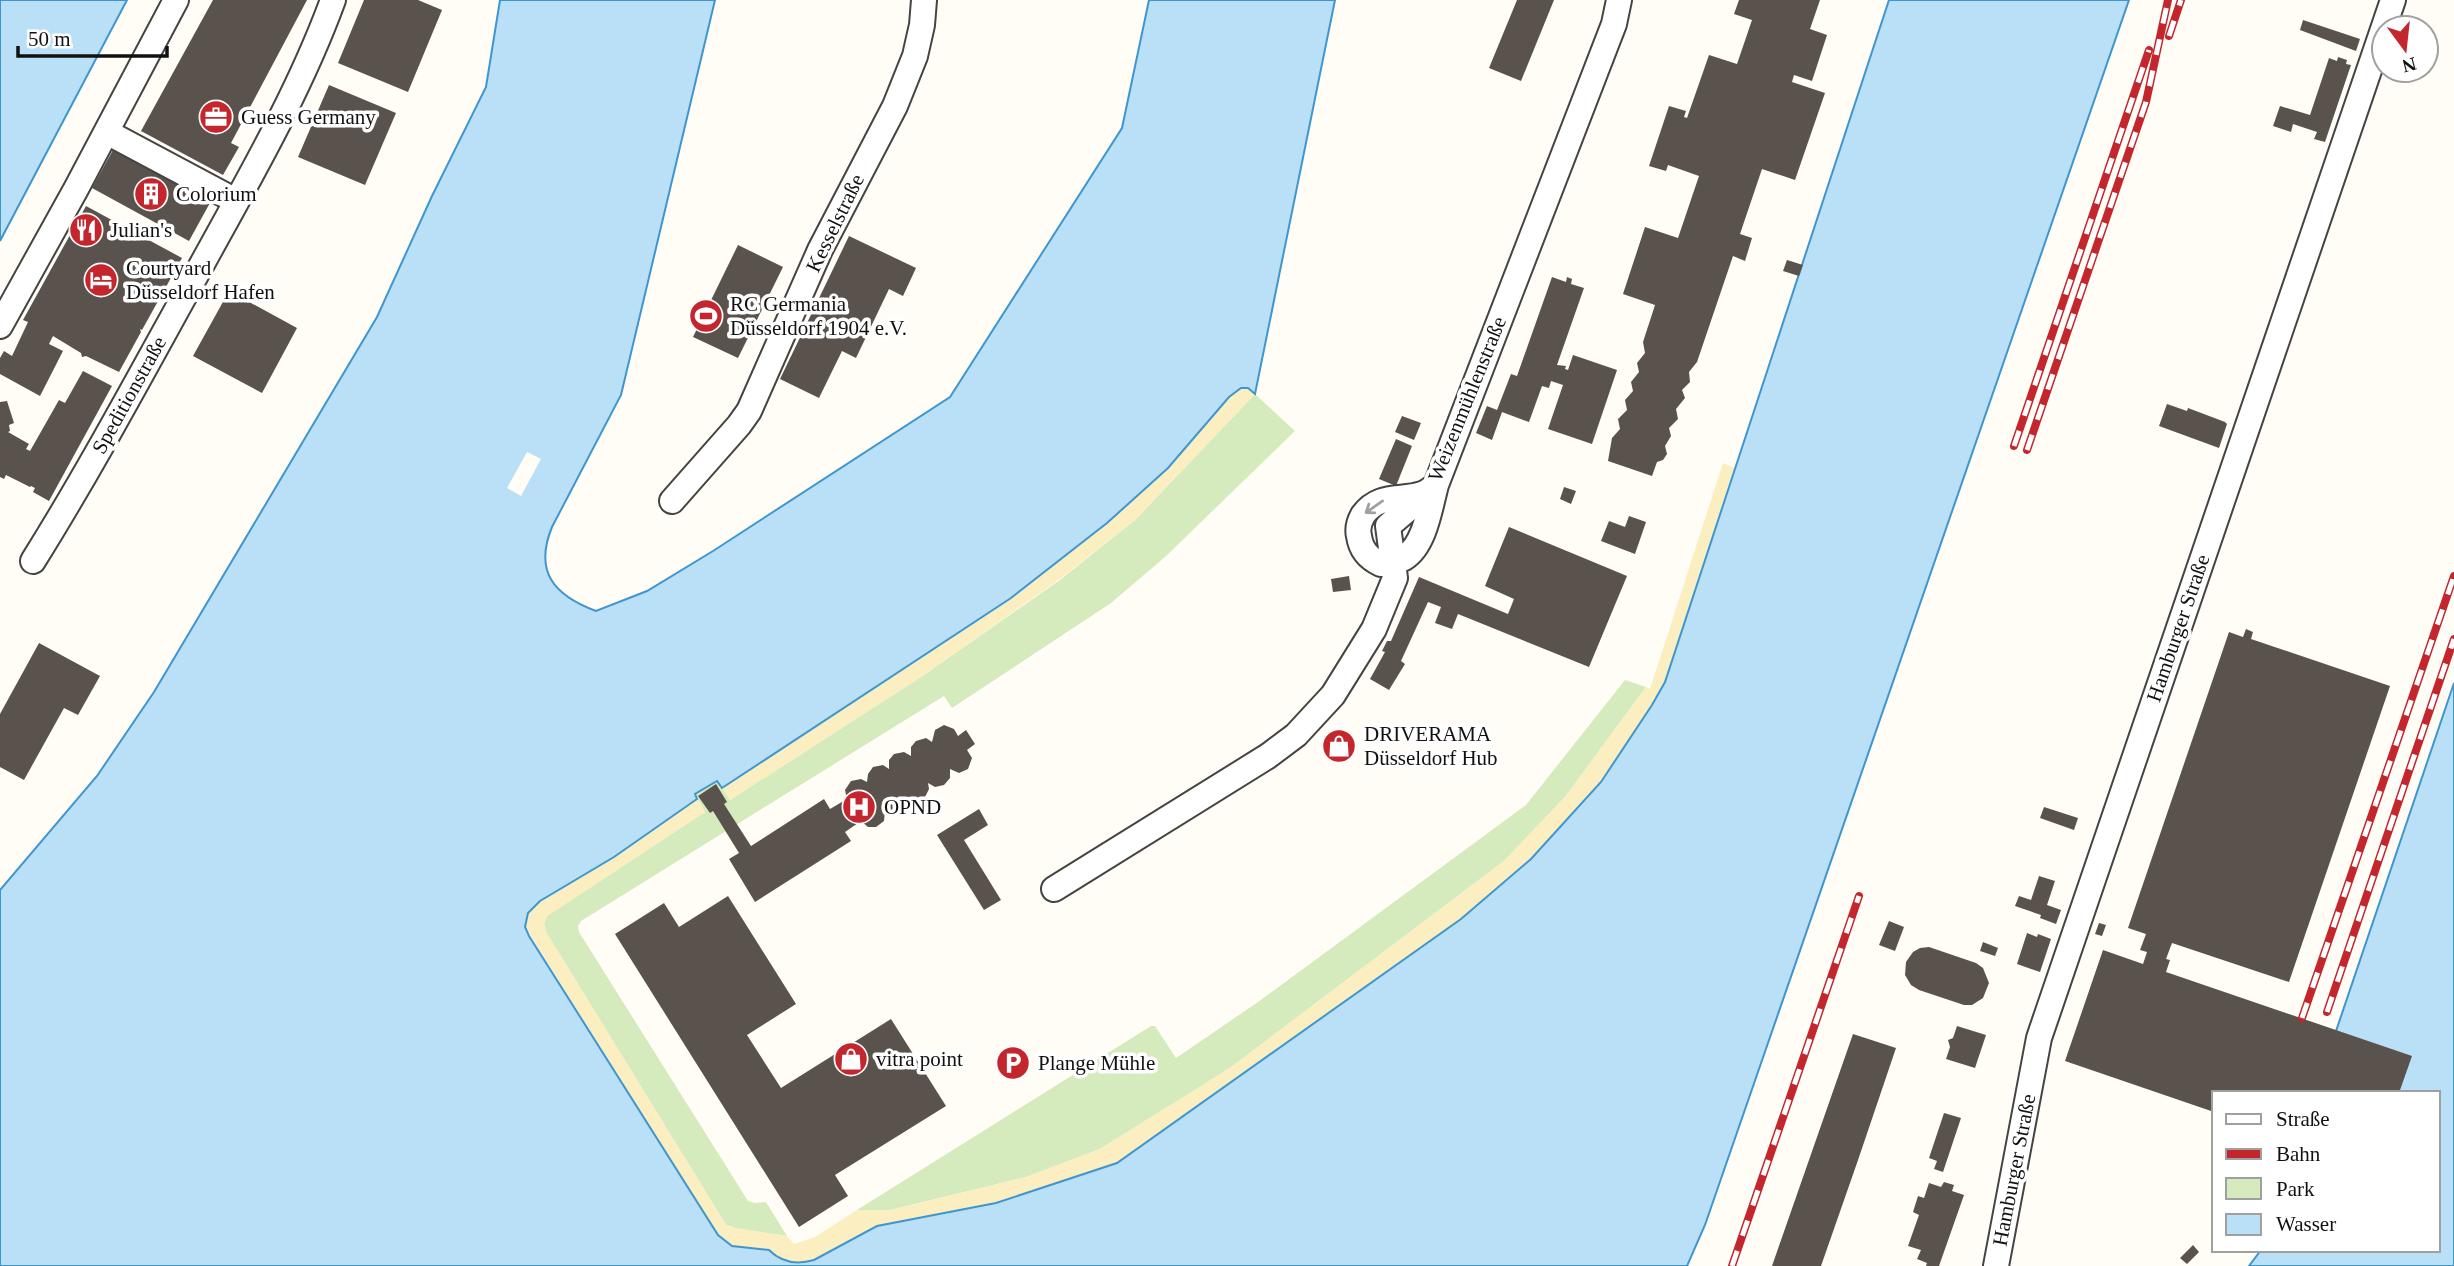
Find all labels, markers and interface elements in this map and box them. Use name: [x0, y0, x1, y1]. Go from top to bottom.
scale bar: [18, 14, 166, 58]
north arrow: [2370, 14, 2440, 84]
text: 50 m: [28, 27, 71, 51]
text: N: [2400, 53, 2419, 77]
office icon: Guess Germany: [197, 98, 235, 136]
place label: Guess Germany: [241, 105, 376, 129]
street label: Kesselstraße: [801, 170, 869, 276]
building icon: Colorium: [132, 175, 170, 213]
place label: Colorium: [176, 182, 257, 206]
restaurant icon: Julian's: [67, 211, 105, 249]
place label: Julian's: [110, 218, 172, 242]
place label: Courtyard Düsseldorf Hafen: [126, 256, 275, 304]
hotel icon: Courtyard Düsseldorf Hafen: [82, 261, 120, 299]
place label: RC Germania Düsseldorf 1904 e.V.: [730, 292, 907, 340]
sports icon: RC Germania Düsseldorf 1904 e.V.: [687, 297, 725, 335]
street label: Weizenmühlenstraße: [1423, 313, 1511, 485]
street label: Speditionstraße: [87, 332, 171, 458]
one-way arrow: [1365, 500, 1384, 514]
street label: Hamburger Straße: [2142, 551, 2214, 705]
place label: DRIVERAMA Düsseldorf Hub: [1364, 722, 1498, 770]
shop icon: DRIVERAMA Düsseldorf Hub: [1320, 727, 1358, 765]
hospital icon: OPND: [840, 788, 878, 826]
place label: OPND: [884, 795, 941, 819]
shop icon: vitra point: [832, 1040, 870, 1078]
parking icon: Plange Mühle: [994, 1044, 1032, 1082]
place label: vitra point: [876, 1047, 963, 1071]
place label: Plange Mühle: [1038, 1051, 1155, 1075]
legend: [2212, 1091, 2440, 1252]
street label: Hamburger Straße: [1988, 1092, 2040, 1248]
text: Straße: [2276, 1107, 2330, 1131]
text: Bahn: [2276, 1142, 2321, 1166]
text: Park: [2276, 1177, 2315, 1201]
text: Wasser: [2276, 1212, 2336, 1236]

